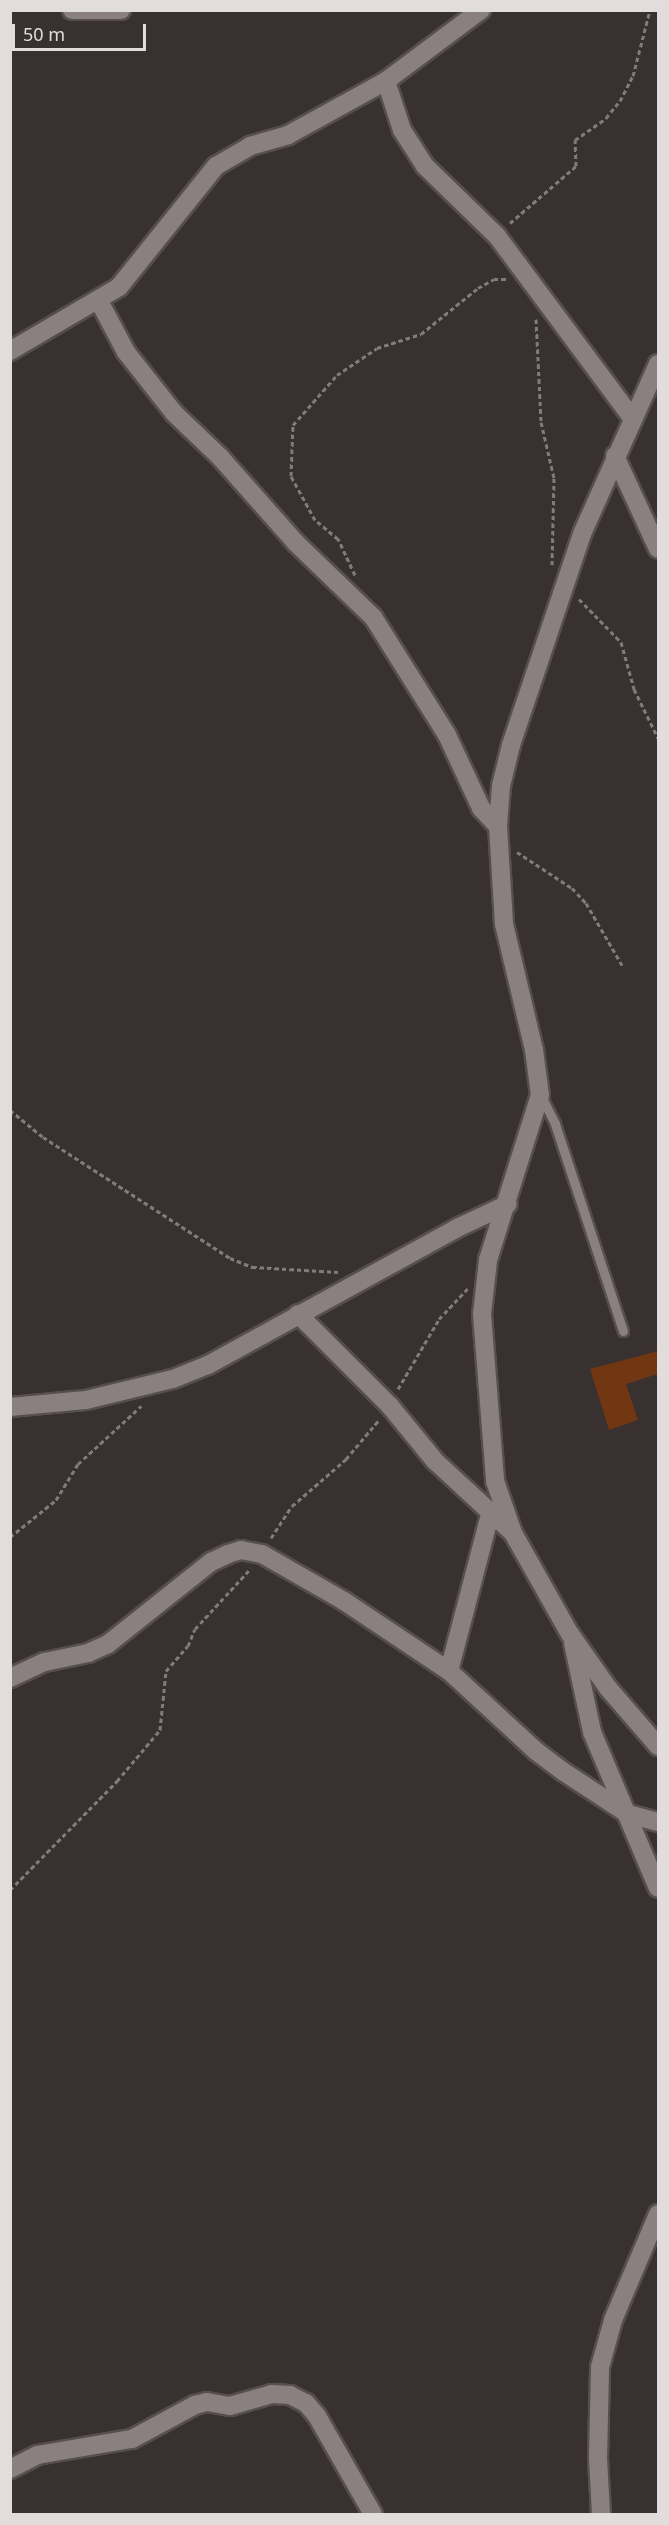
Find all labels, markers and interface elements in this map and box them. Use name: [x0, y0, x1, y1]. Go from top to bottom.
scale bar: [15, 12, 148, 50]
text: 50 m: [23, 22, 65, 46]

